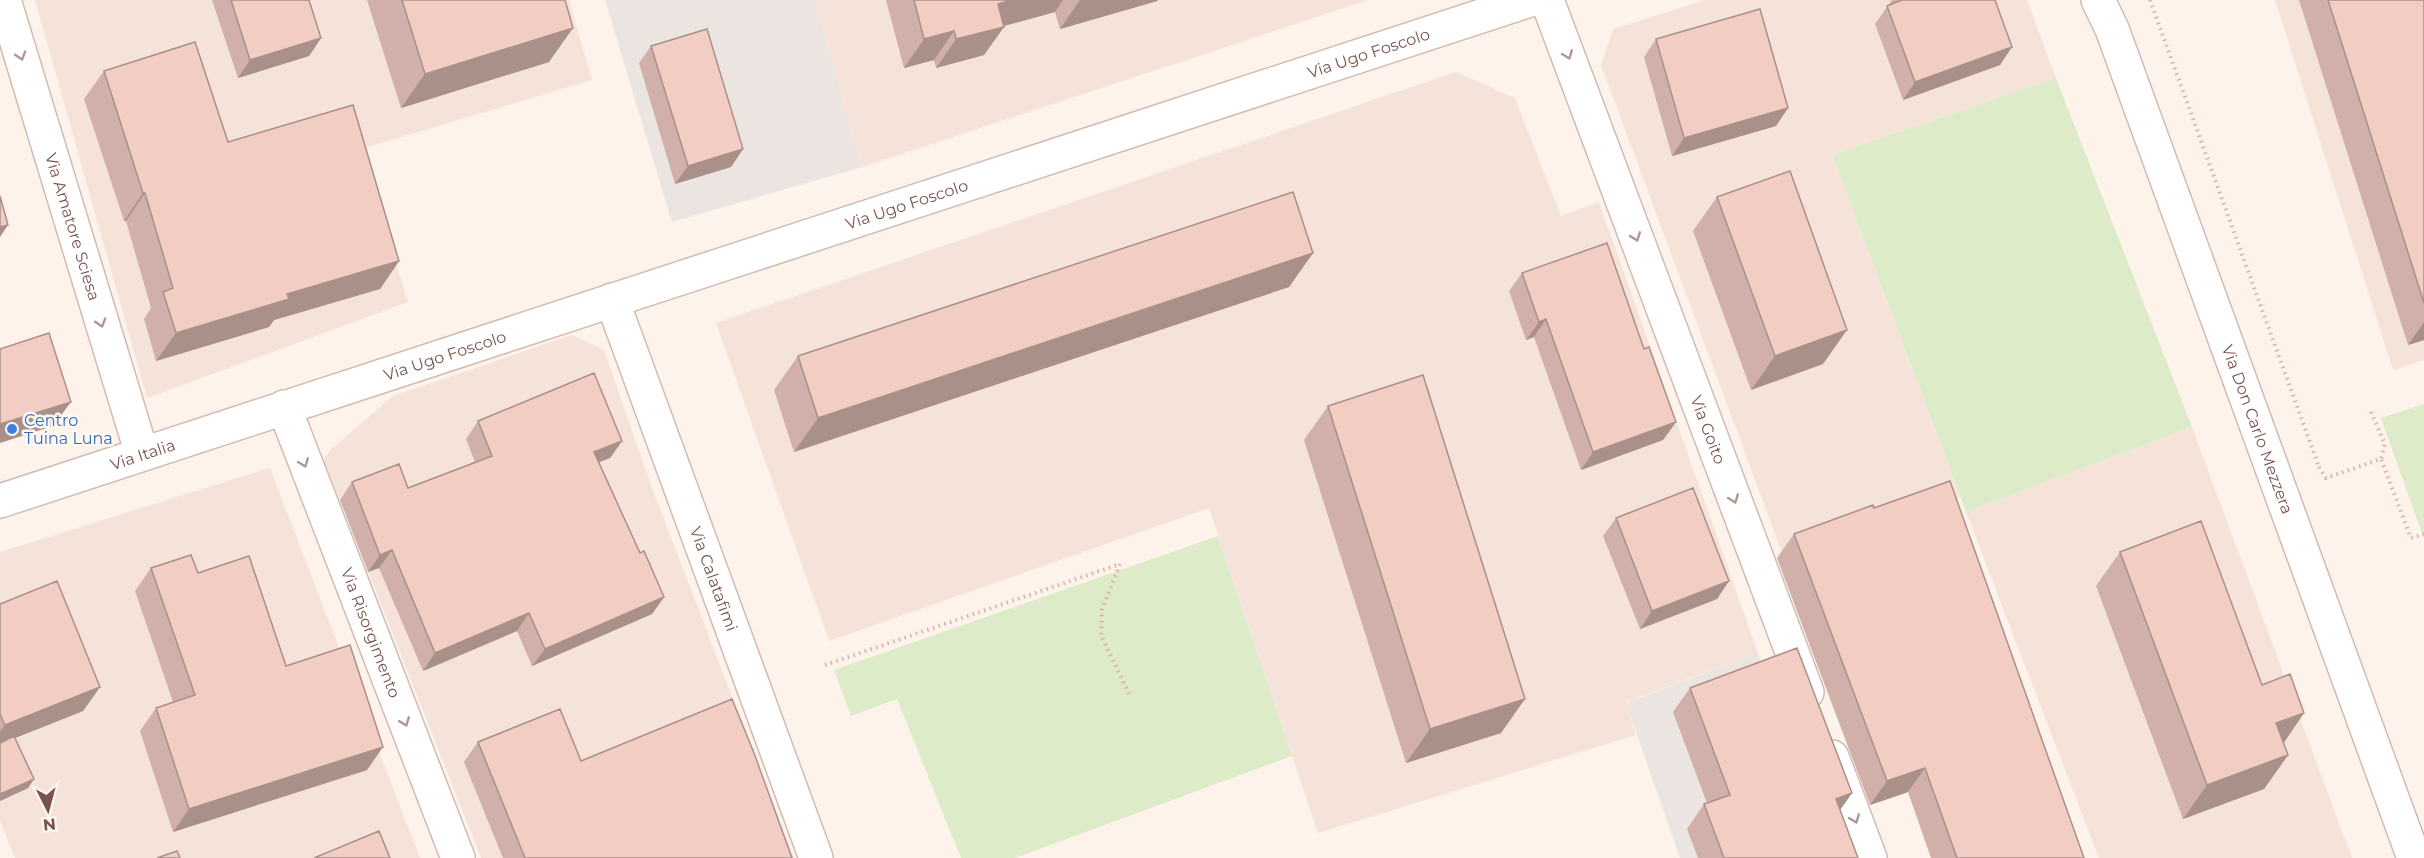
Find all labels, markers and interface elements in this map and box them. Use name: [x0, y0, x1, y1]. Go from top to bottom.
street label: Via Ugo Foscolo: [1305, 24, 1432, 82]
one-way arrow: [1560, 49, 1573, 60]
one-way arrow: [14, 50, 26, 61]
street label: Via Amatore Sciesa: [41, 151, 104, 303]
street label: Via Ugo Foscolo: [843, 176, 970, 234]
one-way arrow: [1629, 231, 1641, 242]
one-way arrow: [94, 317, 106, 328]
street label: Via Ugo Foscolo: [381, 327, 509, 385]
street label: Via Don Carlo Mezzera: [2218, 342, 2297, 516]
street label: Via Goito: [1686, 393, 1729, 467]
place label: Centro Tuina Luna: [24, 411, 113, 448]
marker: Centro Tuina Luna: [5, 422, 19, 436]
street label: Via Italia: [108, 435, 178, 474]
one-way arrow: [296, 457, 309, 467]
one-way arrow: [1727, 493, 1740, 503]
street label: Via Calatafimi: [686, 524, 741, 634]
street label: Via Risorgimento: [337, 565, 404, 701]
one-way arrow: [398, 716, 410, 727]
north arrow: [18, 780, 78, 840]
one-way arrow: [1847, 813, 1860, 824]
text: N: [42, 814, 57, 835]

